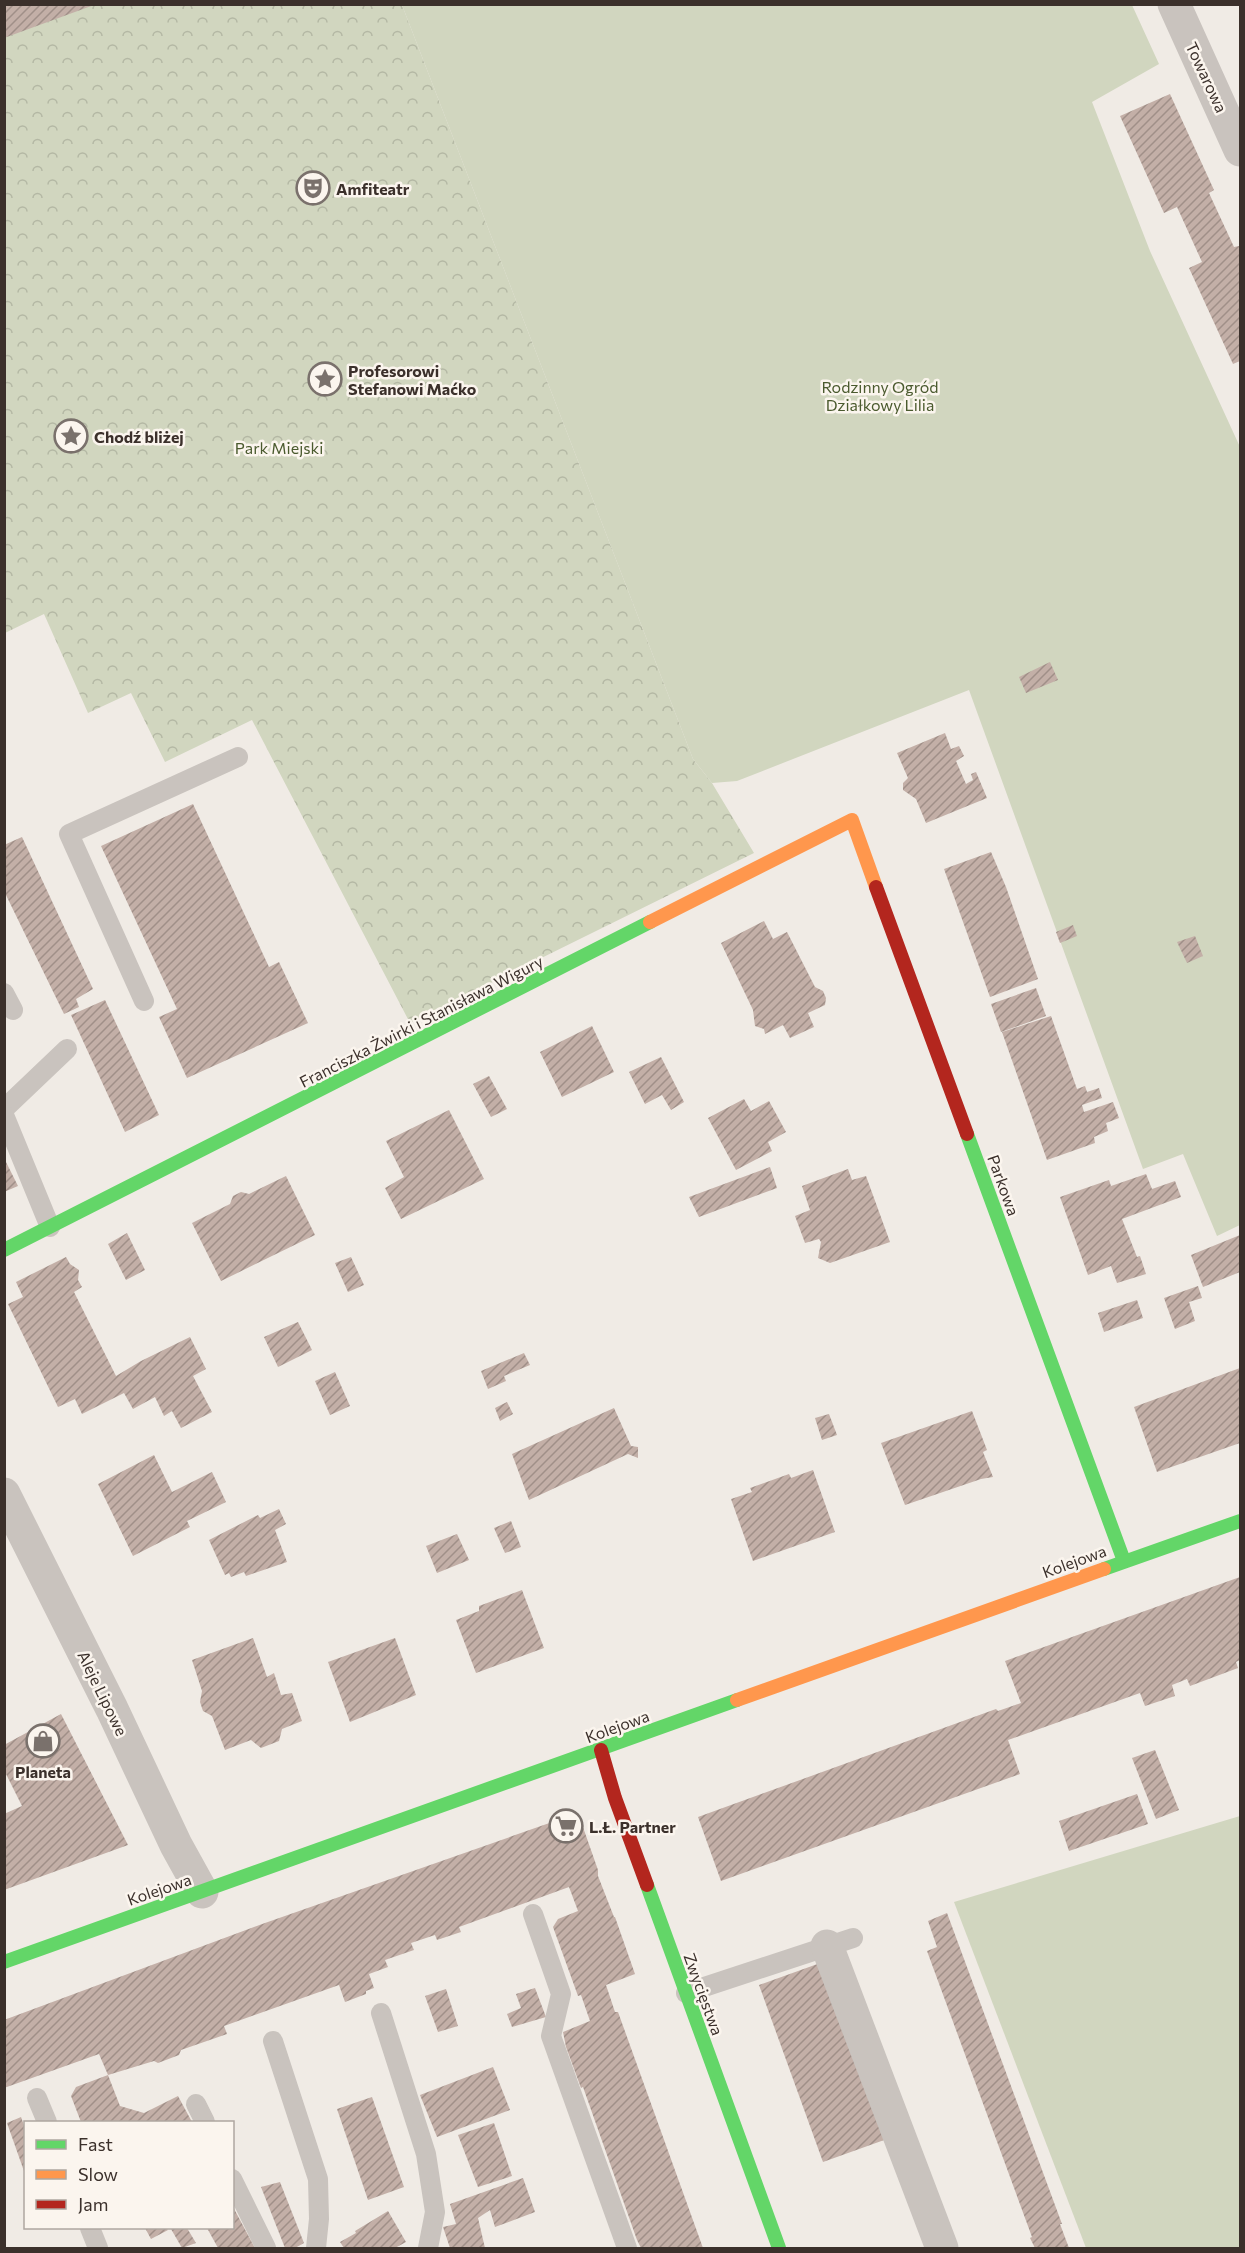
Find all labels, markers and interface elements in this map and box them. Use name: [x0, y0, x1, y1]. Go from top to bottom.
street label: Towarowa: [1182, 39, 1232, 115]
theatre icon: Amfiteatr: [295, 170, 331, 206]
place label: Amfiteatr: [336, 179, 410, 198]
place icon: Profesorowi Stefanowi Maćko: [307, 361, 343, 397]
place label: Profesorowi Stefanowi Maćko: [348, 361, 477, 398]
park label: Rodzinny Ogród Działkowy Lilia: [821, 377, 939, 414]
place icon: Chodź bliżej: [53, 418, 89, 454]
place label: Chodź bliżej: [94, 427, 184, 446]
park label: Park Miejski: [235, 438, 323, 457]
street label: Franciszka Żwirki i Stanisława Wigury: [296, 951, 546, 1091]
street label: Parkowa: [984, 1152, 1024, 1218]
street label: Kolejowa: [1039, 1541, 1109, 1581]
street label: Aleje Lipowe: [74, 1647, 132, 1739]
street label: Kolejowa: [582, 1706, 652, 1746]
shop icon: Planeta: [25, 1723, 61, 1759]
place label: Planeta: [15, 1762, 71, 1781]
supermarket icon: L.Ł. Partner: [548, 1808, 584, 1844]
place label: L.Ł. Partner: [589, 1817, 676, 1836]
street label: Kolejowa: [124, 1869, 194, 1909]
street label: Zwycięstwa: [680, 1950, 728, 2038]
legend: [24, 2121, 234, 2229]
text: Fast: [78, 2133, 113, 2155]
text: Slow: [78, 2163, 118, 2185]
text: Jam: [78, 2193, 108, 2215]

